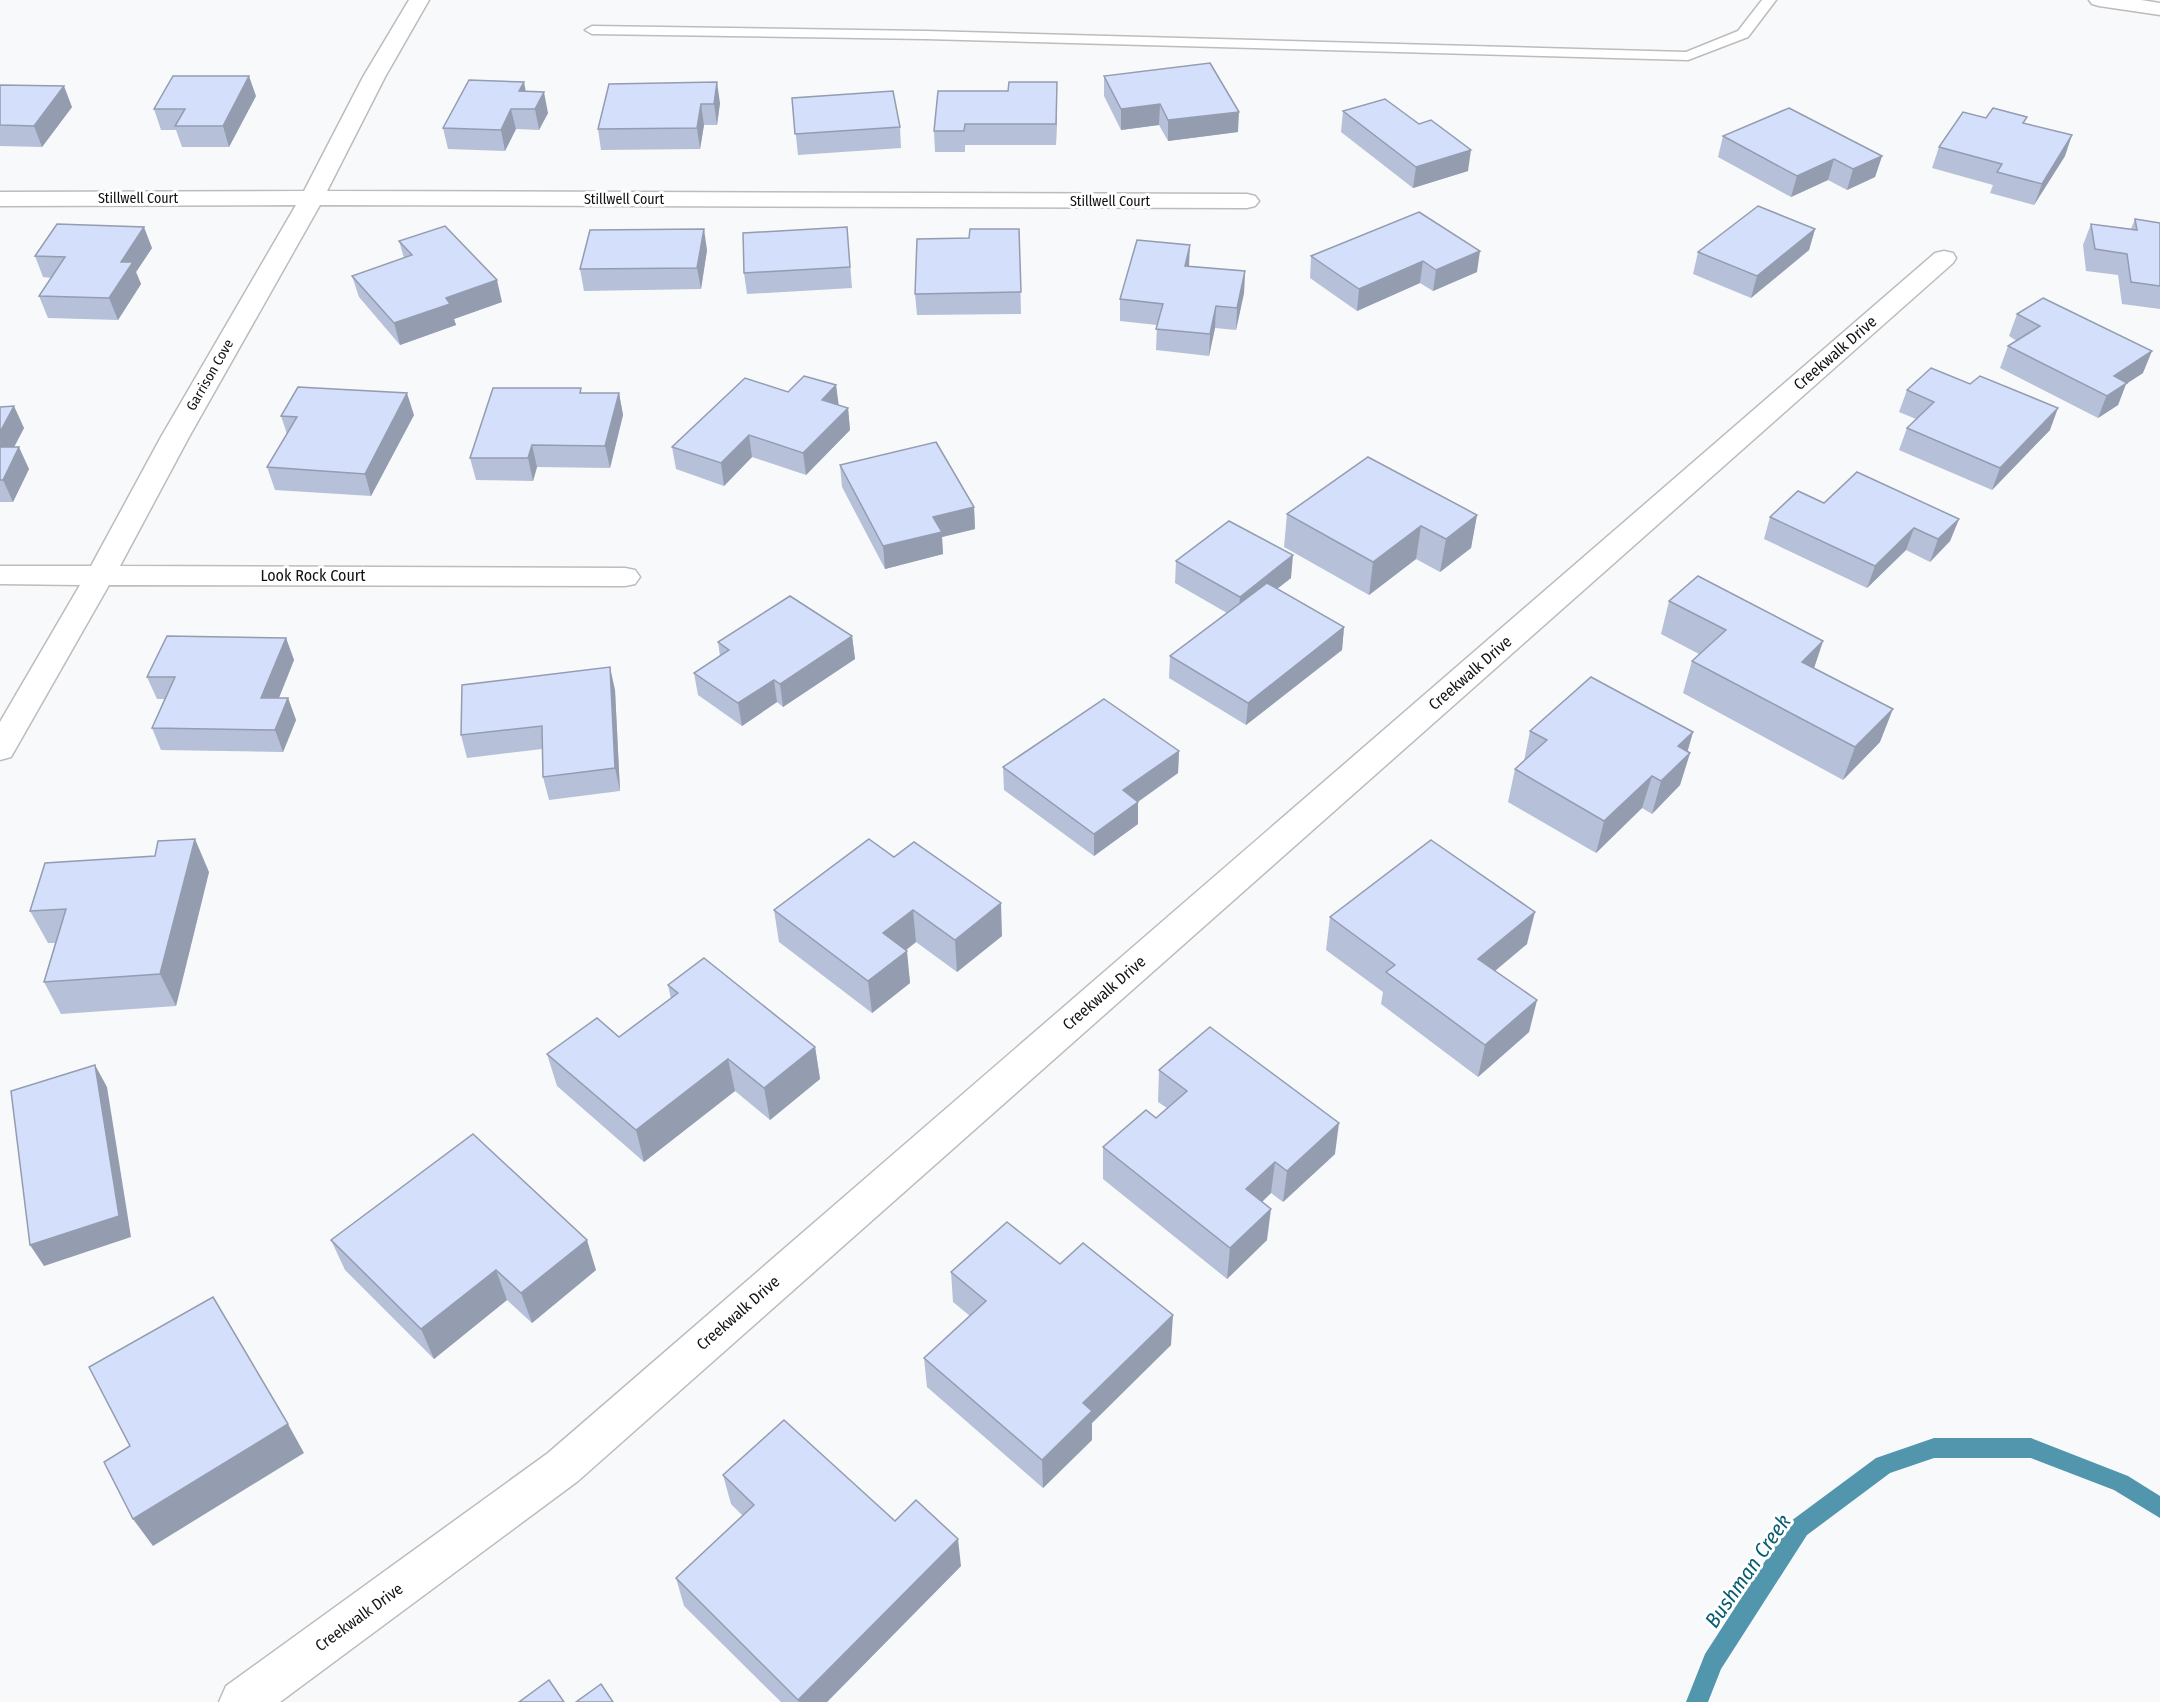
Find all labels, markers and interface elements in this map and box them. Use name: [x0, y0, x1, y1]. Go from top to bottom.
street label: Stillwell Court: [98, 190, 179, 207]
street label: Stillwell Court: [584, 191, 665, 208]
street label: Stillwell Court: [1070, 193, 1151, 210]
street label: Creekwalk Drive: [1790, 312, 1880, 394]
street label: Garrison Cove: [183, 336, 237, 414]
street label: Look Rock Court: [260, 566, 366, 585]
street label: Creekwalk Drive: [1425, 632, 1515, 714]
street label: Creekwalk Drive: [1059, 952, 1149, 1034]
street label: Creekwalk Drive: [693, 1272, 783, 1354]
water label: Bushman Creek: [1699, 1509, 1797, 1633]
street label: Creekwalk Drive: [312, 1579, 407, 1655]

